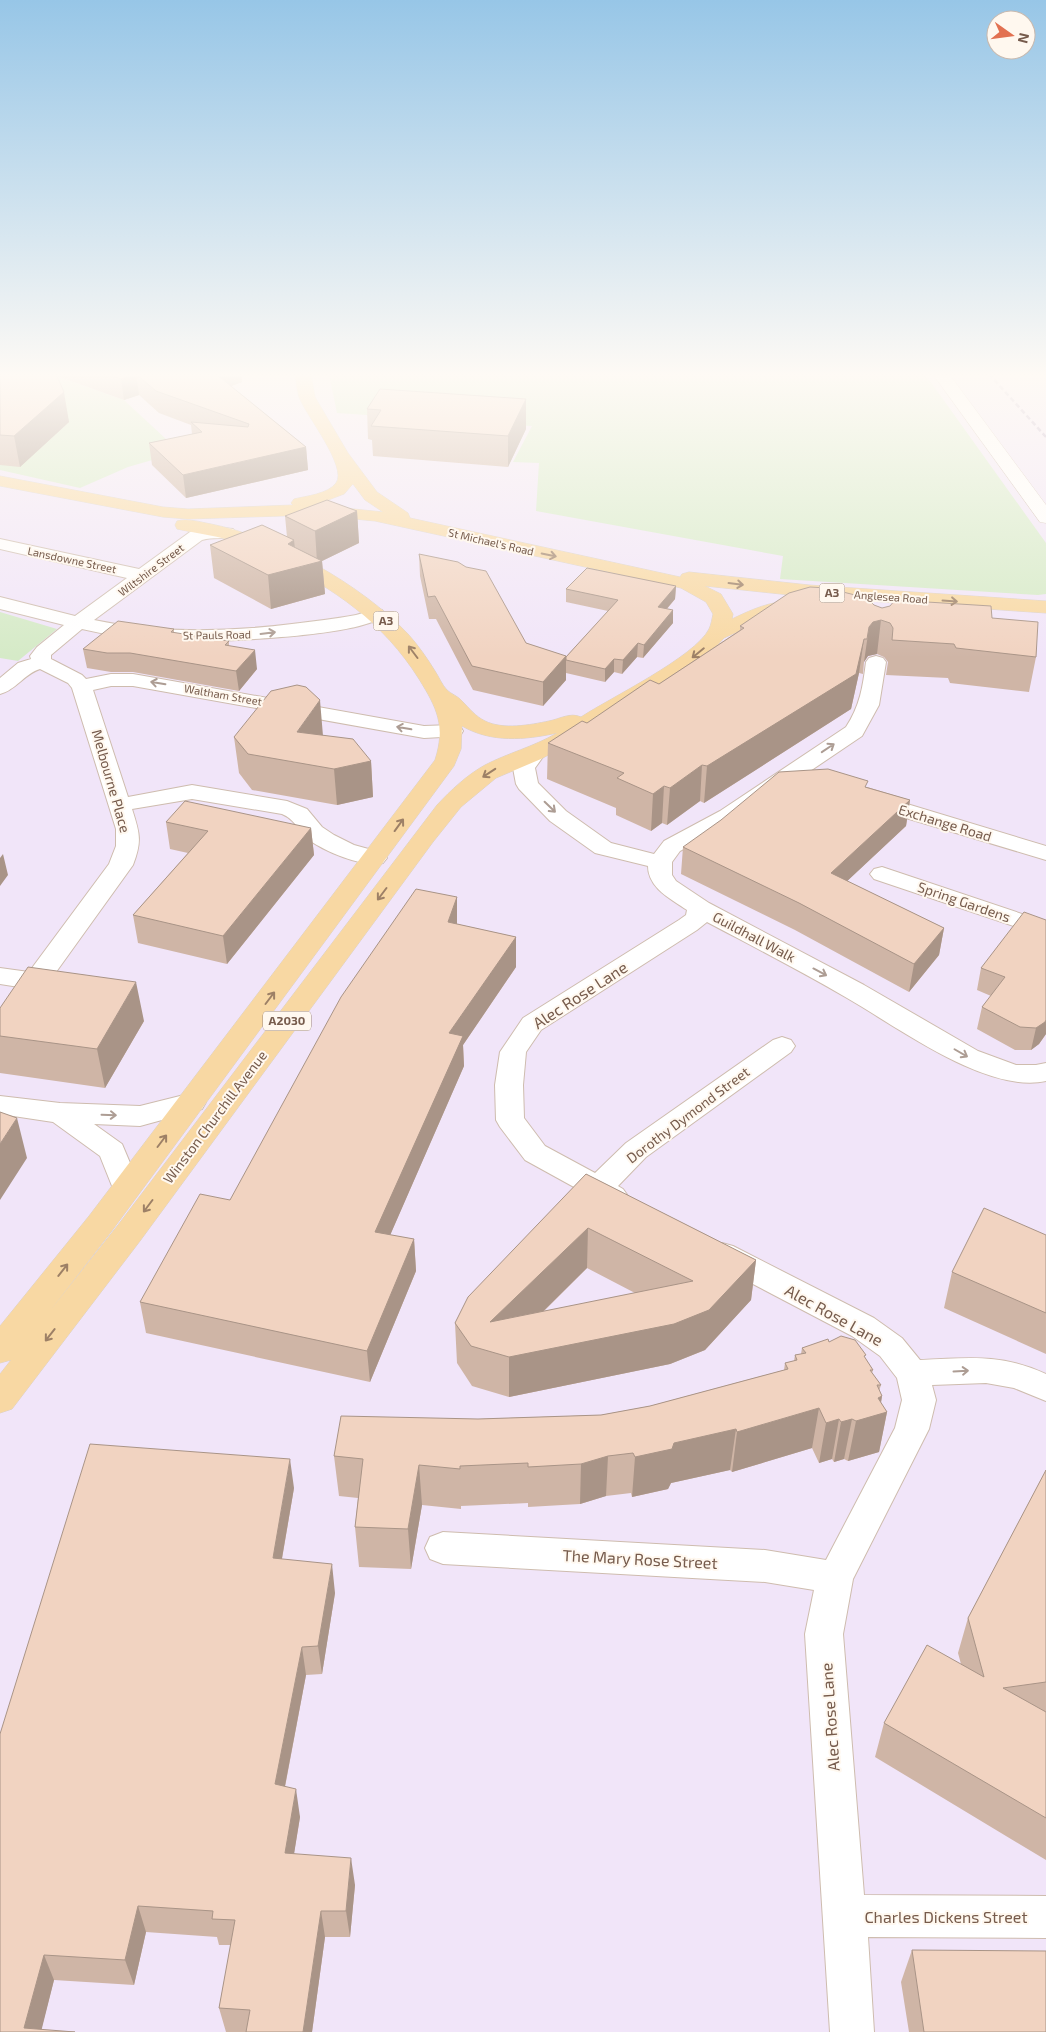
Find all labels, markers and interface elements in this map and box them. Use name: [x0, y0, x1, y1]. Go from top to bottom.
north arrow: [986, 10, 1036, 60]
text: N: [1015, 31, 1034, 45]
street label: St Michael's Road: [447, 525, 535, 558]
street label: Wiltshire Street: [115, 541, 186, 598]
street label: Lansdowne Street: [26, 544, 118, 575]
one-way arrow: [541, 551, 557, 560]
one-way arrow: [728, 579, 744, 589]
road number: A3: [820, 584, 844, 602]
street label: Anglesea Road: [854, 587, 928, 606]
one-way arrow: [942, 596, 958, 605]
road number: A3: [374, 612, 398, 630]
street label: St Pauls Road: [183, 627, 251, 642]
one-way arrow: [259, 628, 275, 638]
one-way arrow: [408, 645, 418, 659]
one-way arrow: [692, 647, 705, 658]
one-way arrow: [150, 678, 166, 688]
street label: Waltham Street: [183, 681, 263, 708]
one-way arrow: [396, 722, 412, 732]
street label: Melbourne Place: [89, 727, 134, 834]
one-way arrow: [820, 743, 834, 753]
one-way arrow: [482, 768, 496, 778]
street label: Exchange Road: [897, 800, 994, 845]
one-way arrow: [543, 801, 556, 813]
one-way arrow: [393, 819, 404, 832]
street label: Spring Gardens: [916, 878, 1013, 925]
one-way arrow: [377, 887, 387, 901]
street label: Guildhall Walk: [710, 908, 799, 965]
street label: Alec Rose Lane: [529, 957, 631, 1032]
one-way arrow: [812, 968, 827, 978]
one-way arrow: [265, 991, 275, 1005]
road number: A2030: [263, 1011, 311, 1030]
street label: Winston Churchill Avenue: [159, 1047, 270, 1187]
one-way arrow: [954, 1048, 969, 1058]
street label: Dorothy Dymond Street: [623, 1063, 752, 1166]
one-way arrow: [100, 1110, 117, 1120]
one-way arrow: [156, 1135, 167, 1148]
one-way arrow: [143, 1199, 153, 1213]
one-way arrow: [57, 1264, 68, 1277]
street label: Alec Rose Lane: [782, 1280, 886, 1349]
one-way arrow: [44, 1328, 55, 1341]
one-way arrow: [953, 1366, 969, 1375]
street label: The Mary Rose Street: [562, 1545, 718, 1572]
street label: Alec Rose Lane: [816, 1662, 843, 1772]
street label: Charles Dickens Street: [864, 1907, 1028, 1926]

